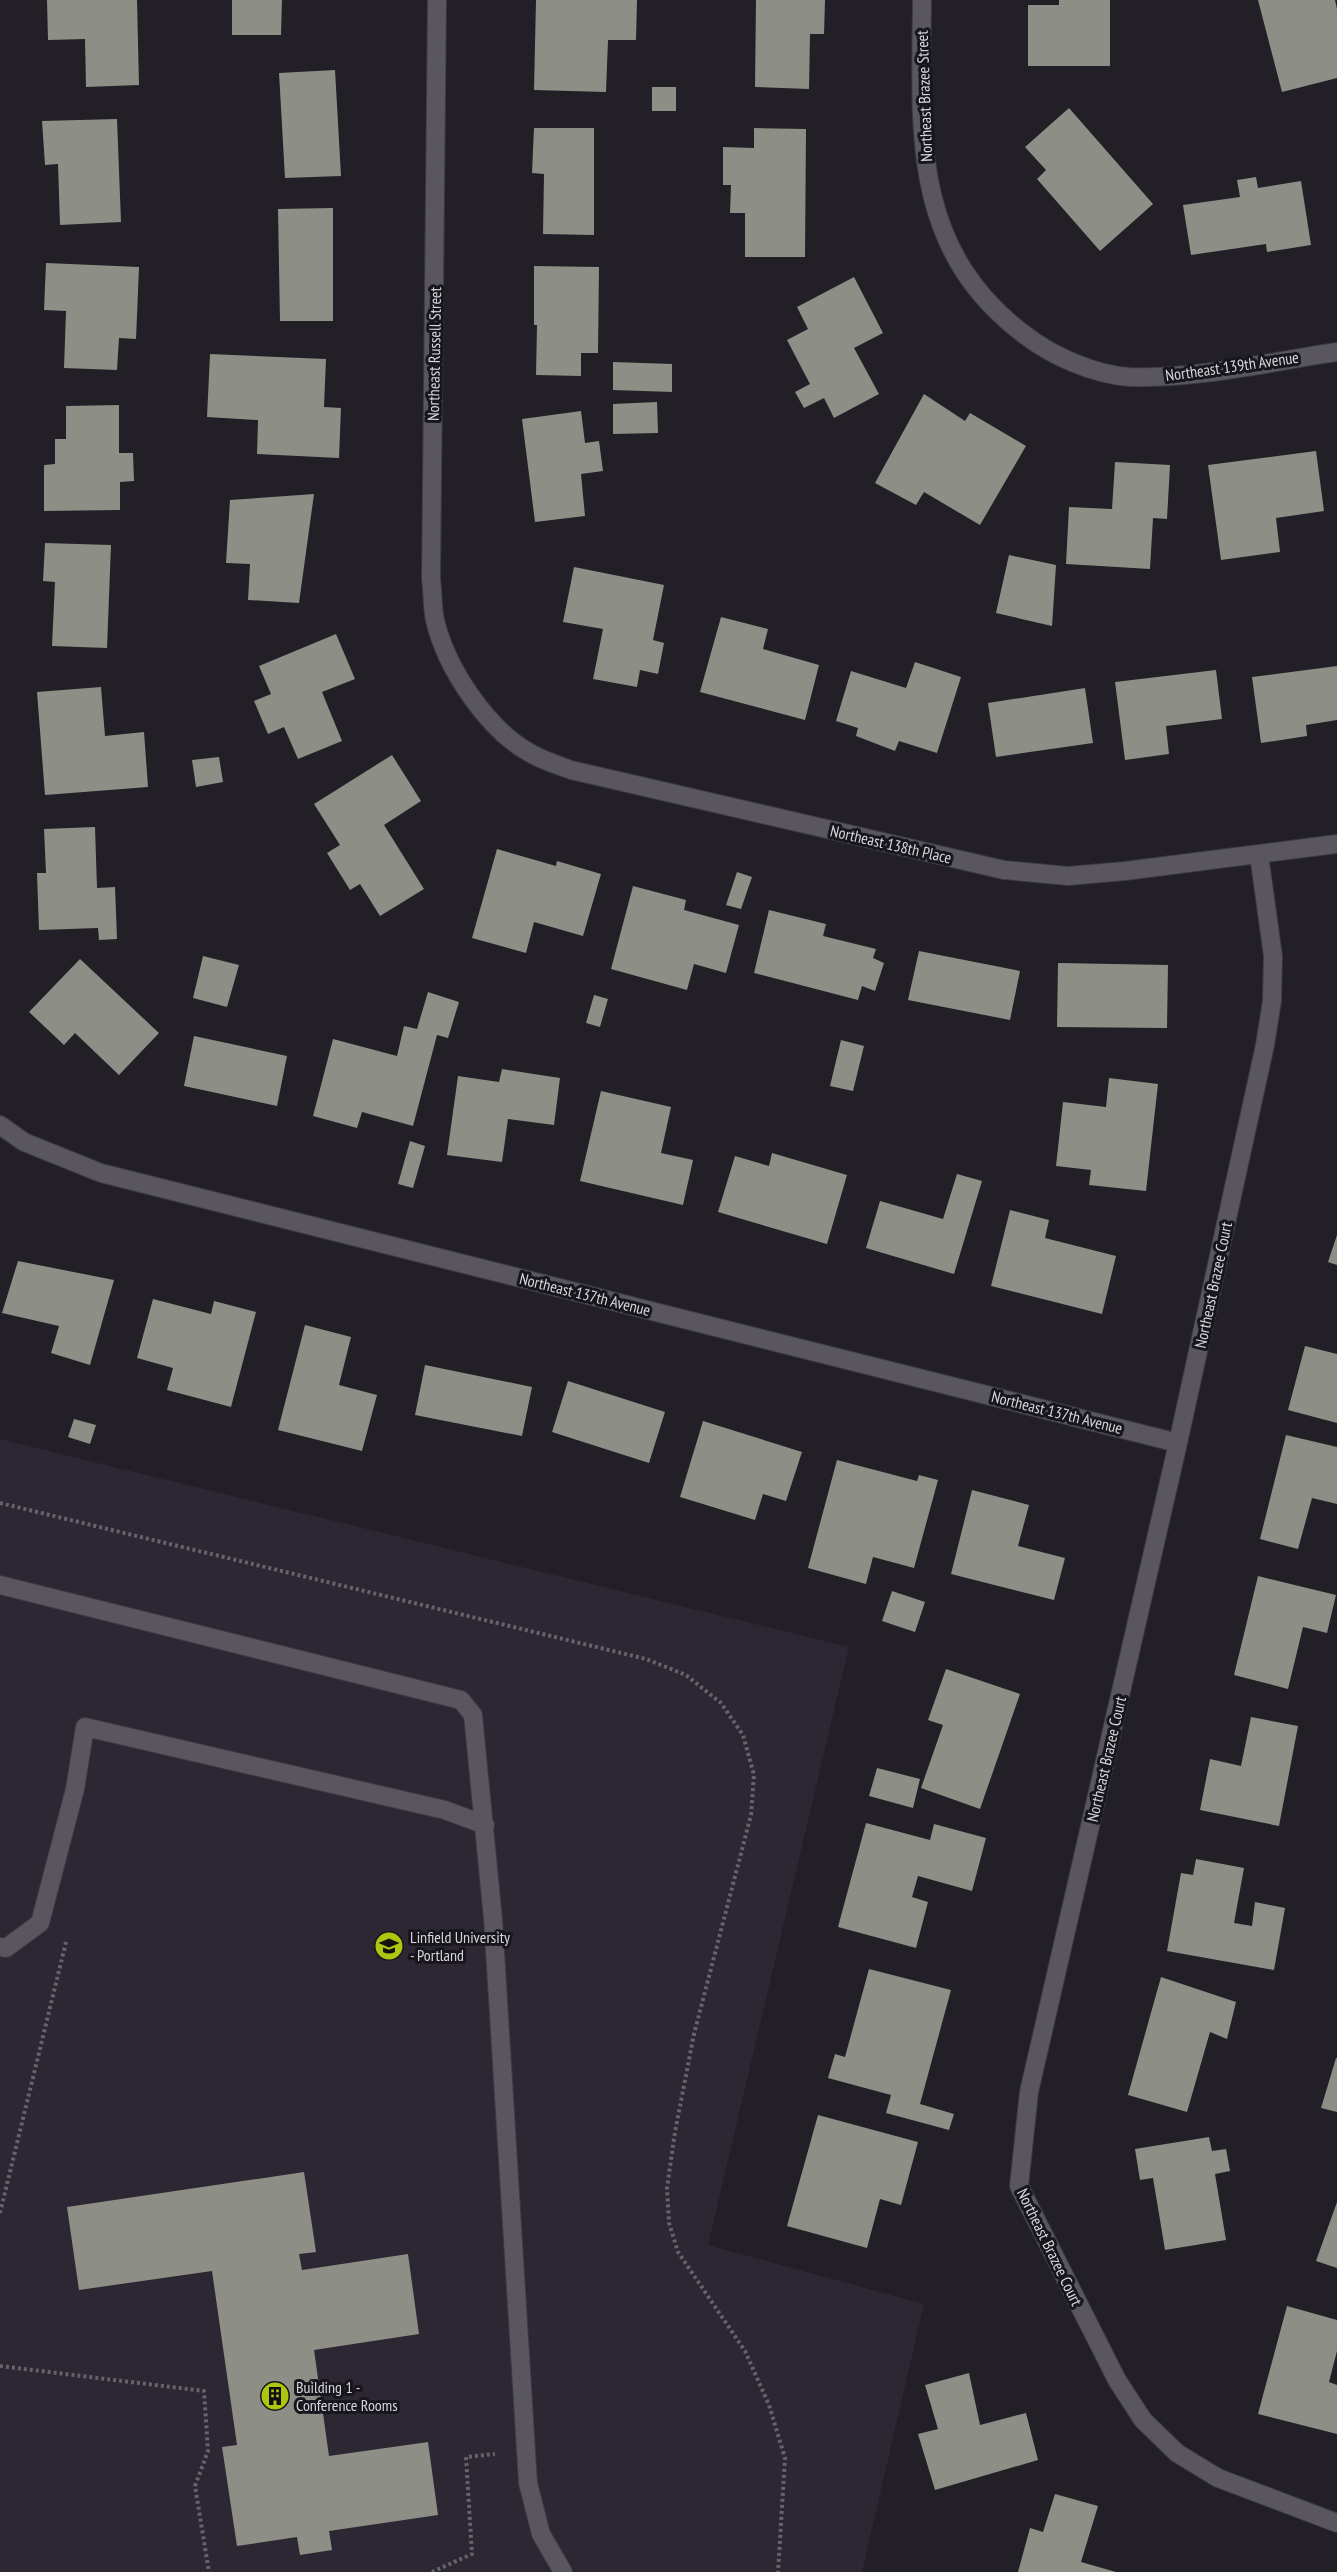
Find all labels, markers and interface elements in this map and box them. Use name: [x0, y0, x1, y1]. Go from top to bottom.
street label: Northeast Brazee Street: [912, 29, 936, 162]
street label: Northeast Russell Street: [423, 286, 445, 421]
street label: Northeast 139th Avenue: [1164, 347, 1300, 385]
street label: Northeast 138th Place: [828, 820, 954, 868]
street label: Northeast Brazee Court: [1190, 1220, 1236, 1350]
street label: Northeast 137th Avenue: [517, 1268, 653, 1320]
street label: Northeast 137th Avenue: [989, 1386, 1125, 1438]
street label: Northeast Brazee Court: [1082, 1694, 1130, 1824]
place label: Linfield University - Portland: [410, 1927, 510, 1965]
school or university icon: Linfield University - Portland: [373, 1930, 405, 1962]
street label: Northeast Brazee Court: [1013, 2185, 1087, 2310]
place label: Building 1 - Conference Rooms: [296, 2377, 398, 2415]
building icon: Building 1 - Conference Rooms: [259, 2380, 291, 2412]

